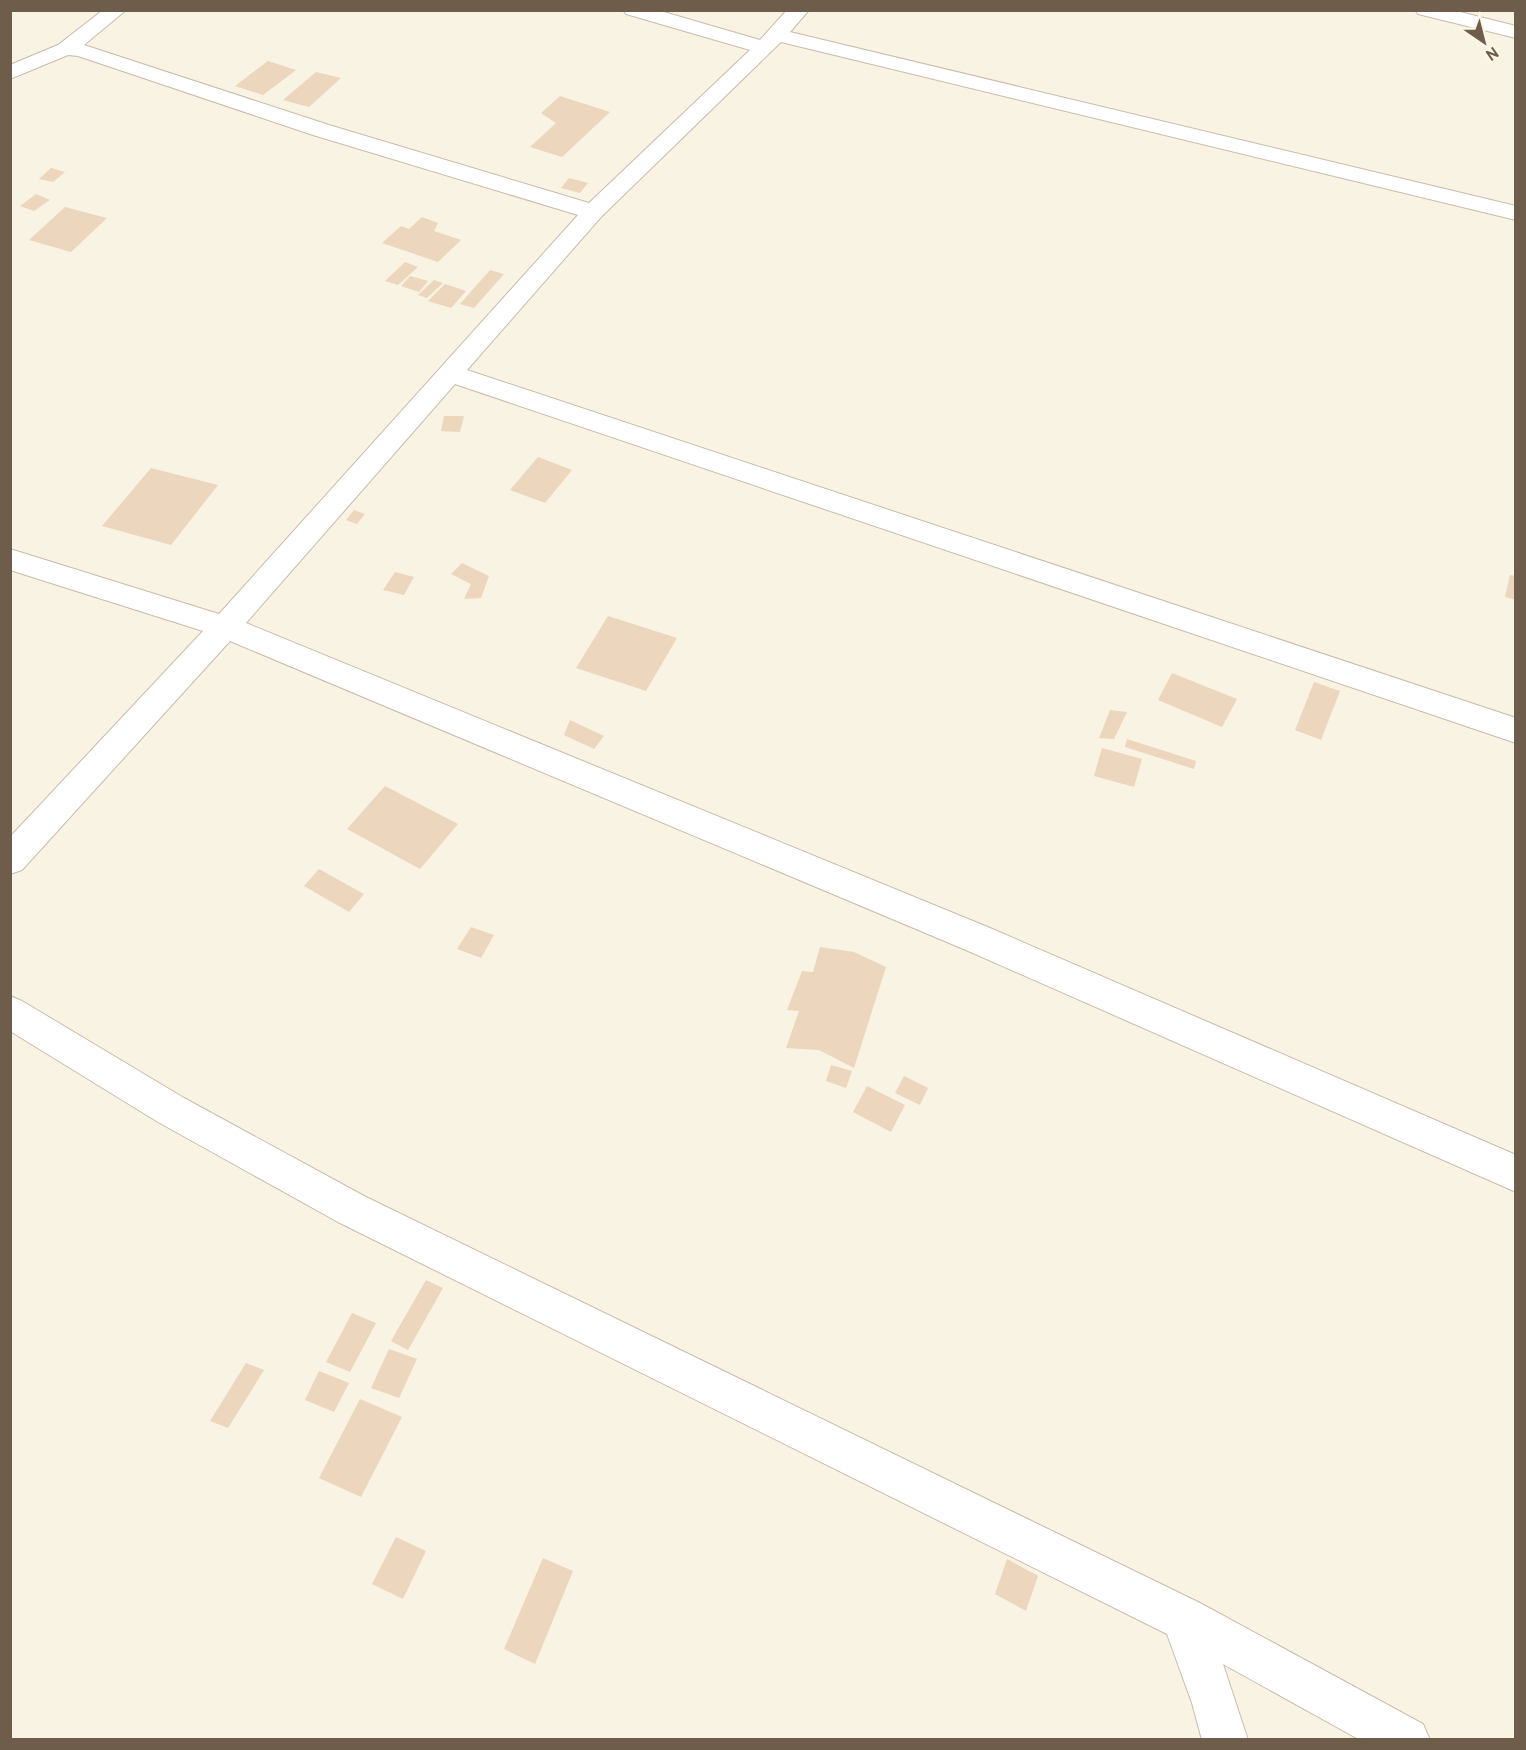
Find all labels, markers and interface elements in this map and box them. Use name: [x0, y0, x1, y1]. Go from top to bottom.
north arrow: [1454, 12, 1514, 72]
text: N: [1481, 41, 1502, 64]

